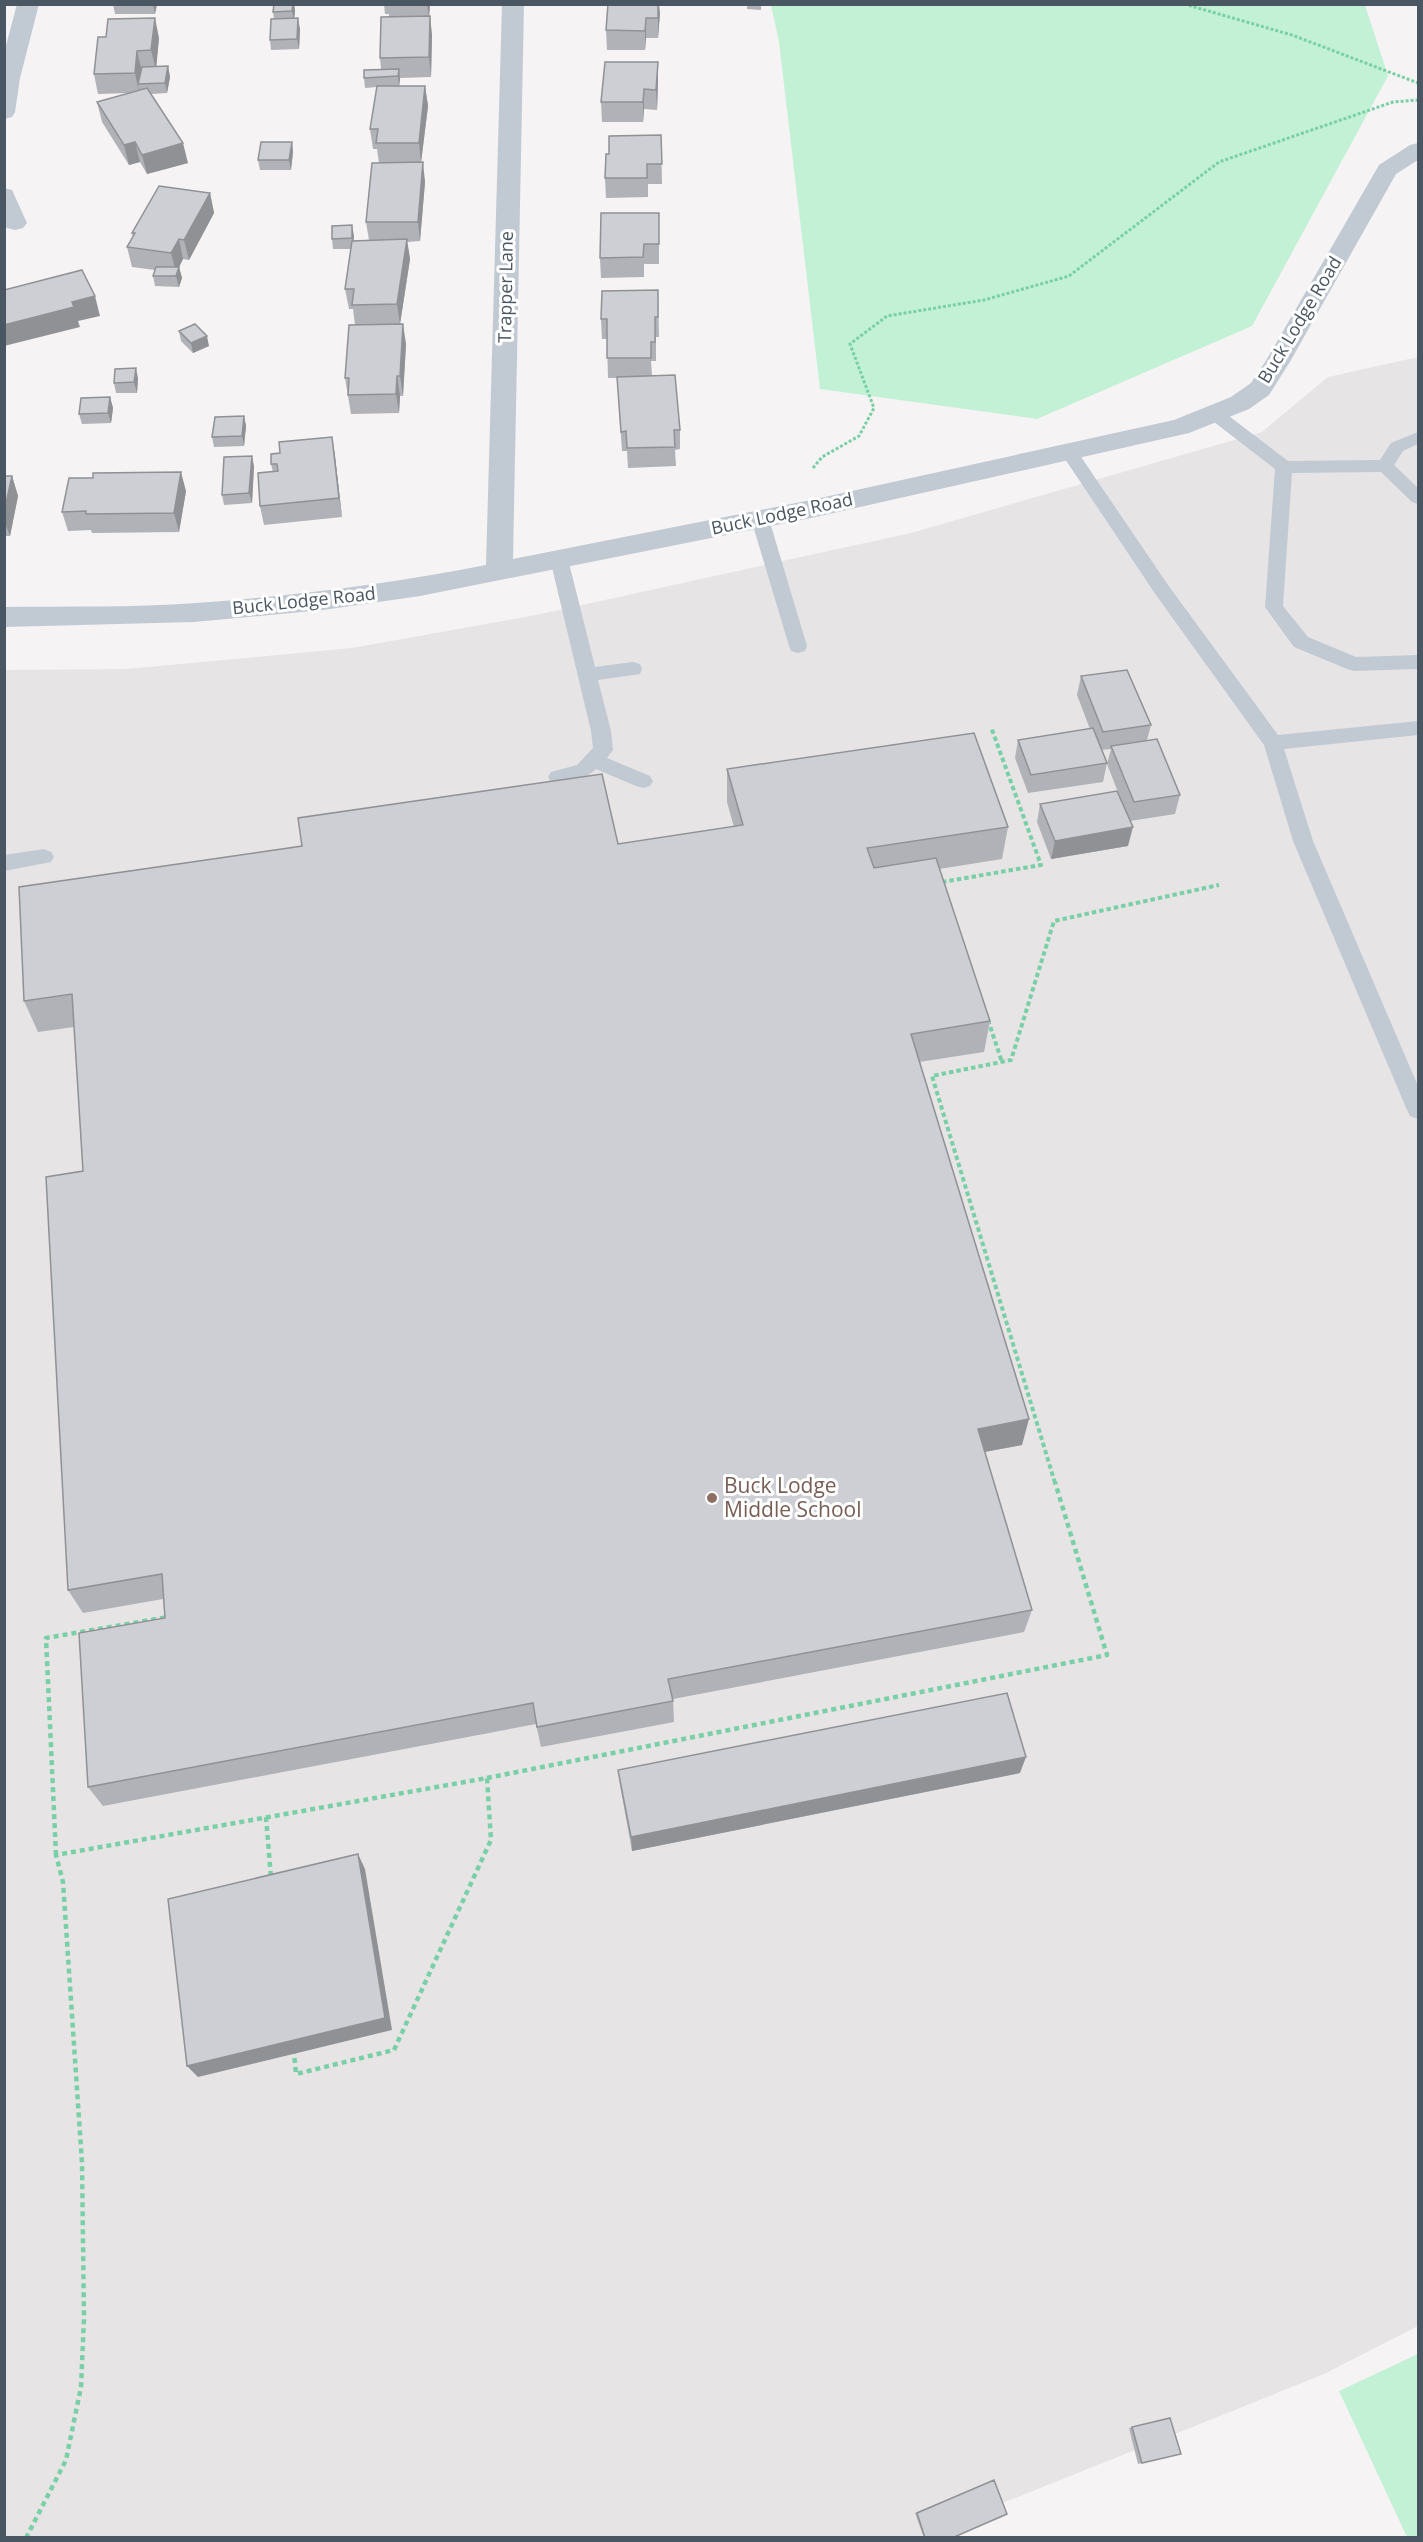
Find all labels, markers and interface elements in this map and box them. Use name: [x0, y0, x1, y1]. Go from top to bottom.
street label: Trapper Lane: [492, 231, 518, 343]
street label: Buck Lodge Road: [1252, 252, 1347, 387]
street label: Buck Lodge Road: [709, 486, 855, 540]
street label: Buck Lodge Road: [231, 581, 377, 619]
place label: Buck Lodge Middle School: [724, 1471, 861, 1523]
marker: Buck Lodge Middle School: [705, 1491, 719, 1505]

